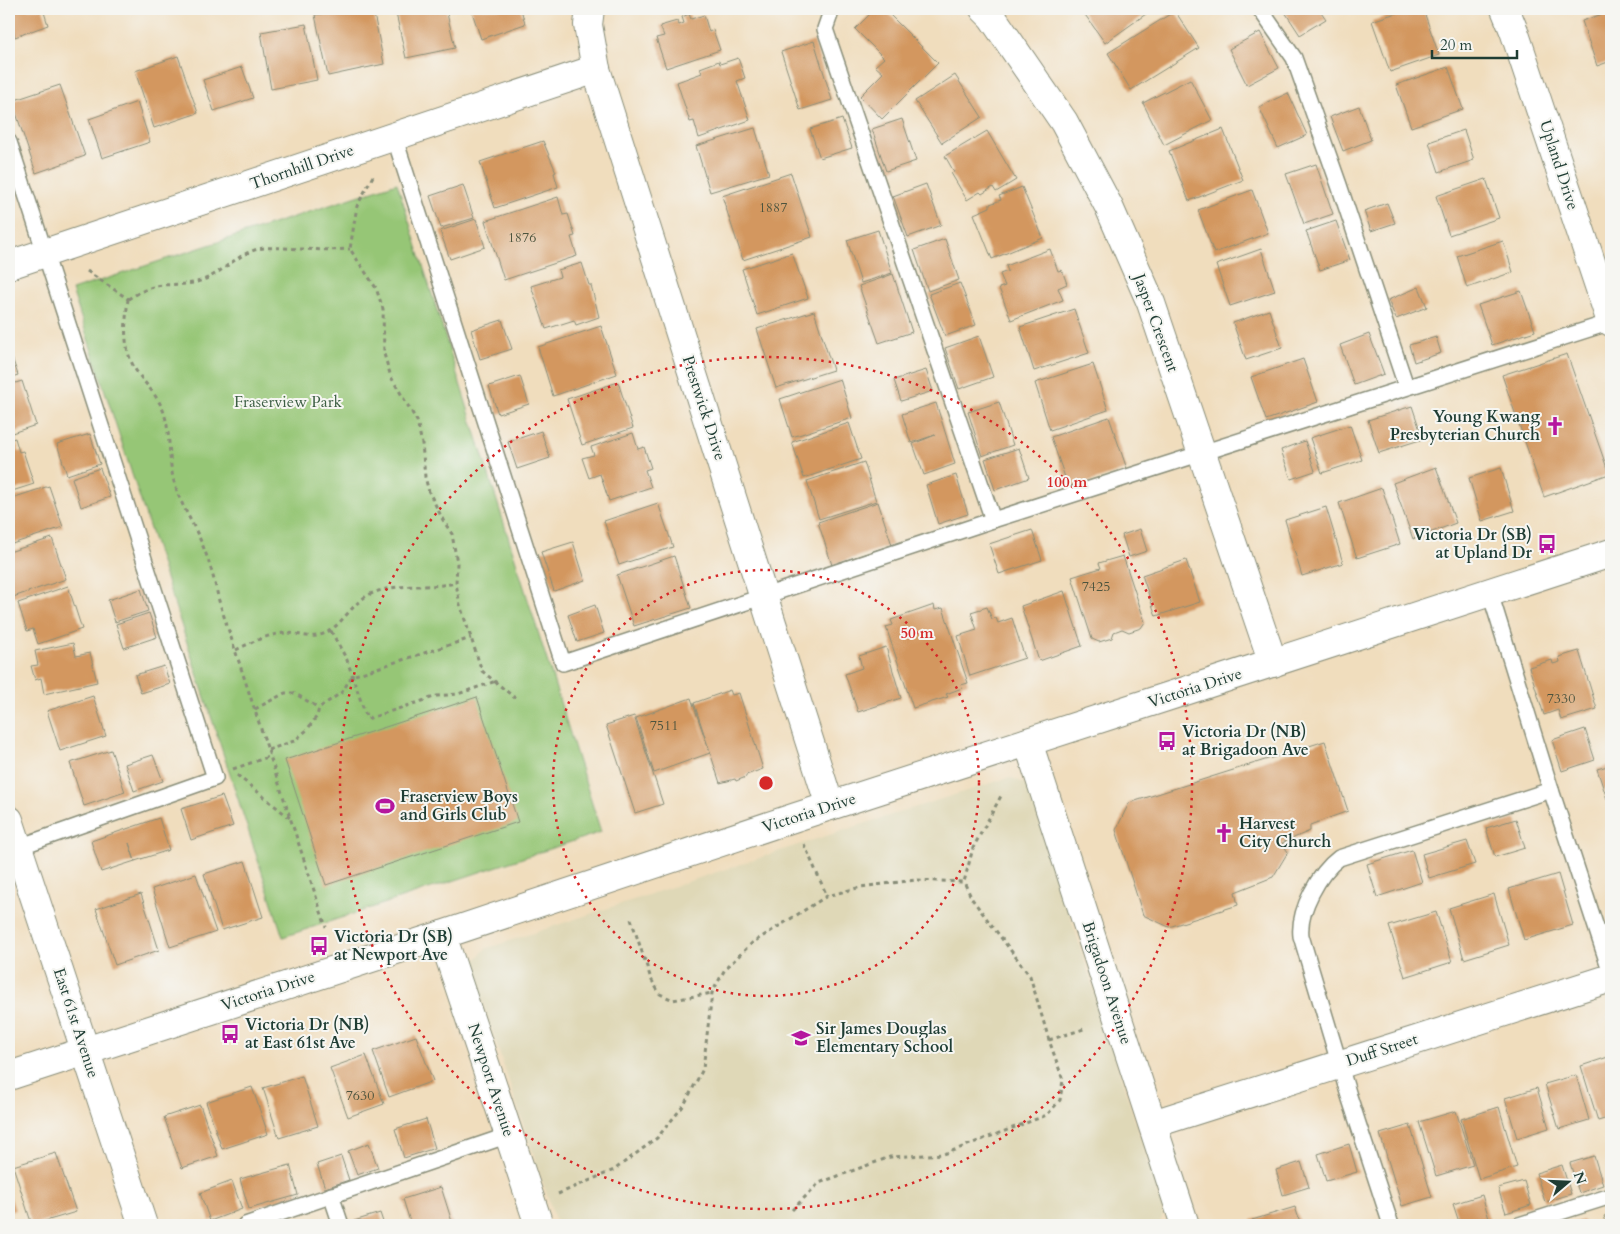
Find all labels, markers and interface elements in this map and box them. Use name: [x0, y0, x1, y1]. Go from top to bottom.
scale bar: [1432, 28, 1518, 60]
text: 20 m: [1440, 35, 1472, 55]
street label: Upland Drive: [1534, 117, 1584, 213]
street label: Thornhill Drive: [247, 139, 357, 195]
house number: 1887: [759, 198, 787, 217]
house number: 1876: [508, 228, 536, 247]
street label: Jasper Crescent: [1127, 269, 1184, 375]
street label: Prestwick Drive: [677, 353, 731, 463]
park label: Fraserview Park: [234, 391, 342, 413]
place label: Young Kwang Presbyterian Church: [1390, 406, 1540, 446]
church icon: Young Kwang Presbyterian Church: [1544, 415, 1566, 437]
text: 100 m: [1047, 472, 1088, 492]
place label: Victoria Dr (SB) at Upland Dr: [1413, 524, 1533, 564]
bus stop icon: Victoria Dr (SB) at Upland Dr: [1536, 533, 1558, 555]
house number: 7425: [1082, 577, 1110, 596]
text: 50 m: [900, 623, 934, 643]
street label: Victoria Drive: [1145, 662, 1245, 714]
house number: 7330: [1547, 689, 1575, 708]
house number: 7511: [650, 716, 678, 735]
place label: Victoria Dr (NB) at Brigadoon Ave: [1182, 721, 1309, 761]
bus stop icon: Victoria Dr (NB) at Brigadoon Ave: [1156, 730, 1178, 752]
centre of rings: [757, 774, 775, 792]
place label: Fraserview Boys and Girls Club: [400, 786, 518, 826]
street label: Victoria Drive: [759, 787, 859, 839]
sports icon: Fraserview Boys and Girls Club: [374, 795, 396, 817]
place label: Harvest City Church: [1239, 813, 1331, 853]
church icon: Harvest City Church: [1213, 822, 1235, 844]
street label: Brigadoon Avenue: [1077, 919, 1137, 1047]
place label: Victoria Dr (SB) at Newport Ave: [334, 926, 453, 966]
bus stop icon: Victoria Dr (SB) at Newport Ave: [308, 935, 330, 957]
street label: East 61st Avenue: [48, 965, 104, 1081]
street label: Victoria Drive: [218, 965, 318, 1017]
place label: Victoria Dr (NB) at East 61st Ave: [245, 1014, 369, 1054]
place label: Sir James Douglas Elementary School: [816, 1018, 954, 1058]
street label: Newport Avenue: [462, 1020, 520, 1140]
bus stop icon: Victoria Dr (NB) at East 61st Ave: [219, 1023, 241, 1045]
school or university icon: Sir James Douglas Elementary School: [790, 1027, 812, 1049]
street label: Duff Street: [1343, 1028, 1421, 1072]
house number: 7630: [346, 1086, 374, 1105]
north arrow: [1542, 1156, 1592, 1206]
text: N: [1569, 1169, 1591, 1187]

